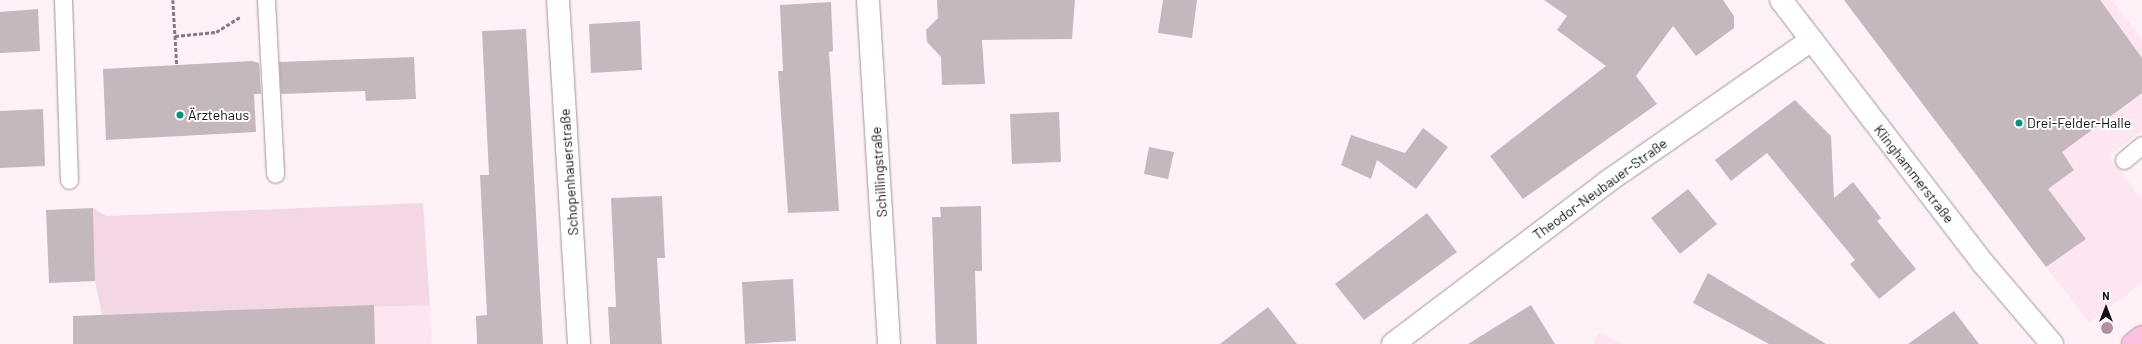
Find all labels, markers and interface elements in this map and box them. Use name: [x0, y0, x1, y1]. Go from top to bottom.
place label: Ärztehaus: [188, 107, 249, 123]
street label: Schopenhauerstraße: [556, 108, 582, 236]
marker: Ärztehaus: [175, 110, 185, 120]
place label: Drei-Felder-Halle: [2027, 115, 2131, 131]
marker: Drei-Felder-Halle: [2014, 118, 2024, 128]
street label: Klinghammerstraße: [1870, 122, 1958, 226]
street label: Schillingstraße: [867, 126, 891, 218]
street label: Theodor-Neubauer-Straße: [1530, 135, 1670, 243]
north arrow: [2086, 288, 2126, 328]
text: N: [2102, 289, 2110, 302]

